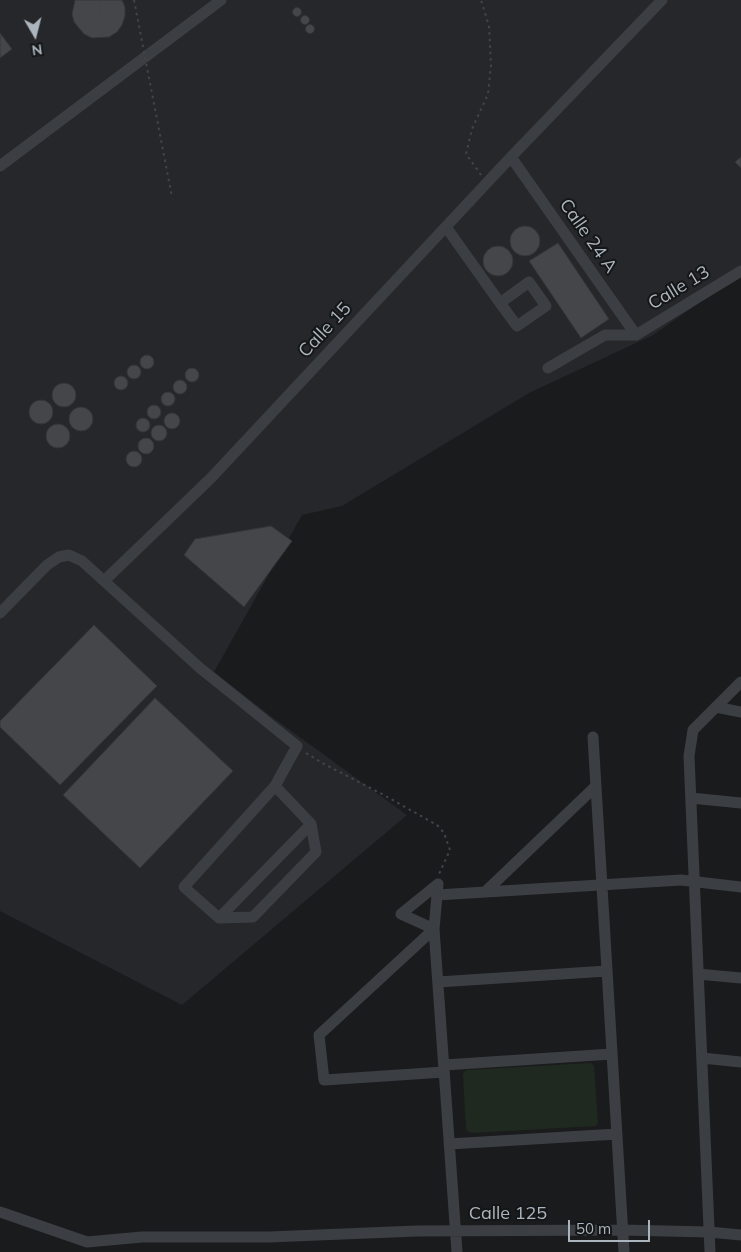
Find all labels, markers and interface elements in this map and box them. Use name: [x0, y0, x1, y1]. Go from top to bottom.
north arrow: [10, 10, 60, 60]
text: N: [31, 40, 44, 60]
street label: Calle 24 A: [555, 195, 621, 277]
street label: Calle 13: [645, 261, 713, 315]
street label: Calle 15: [294, 298, 356, 362]
street label: Calle 125: [469, 1203, 547, 1225]
scale bar: [571, 1210, 654, 1242]
text: 50 m: [576, 1219, 611, 1238]

